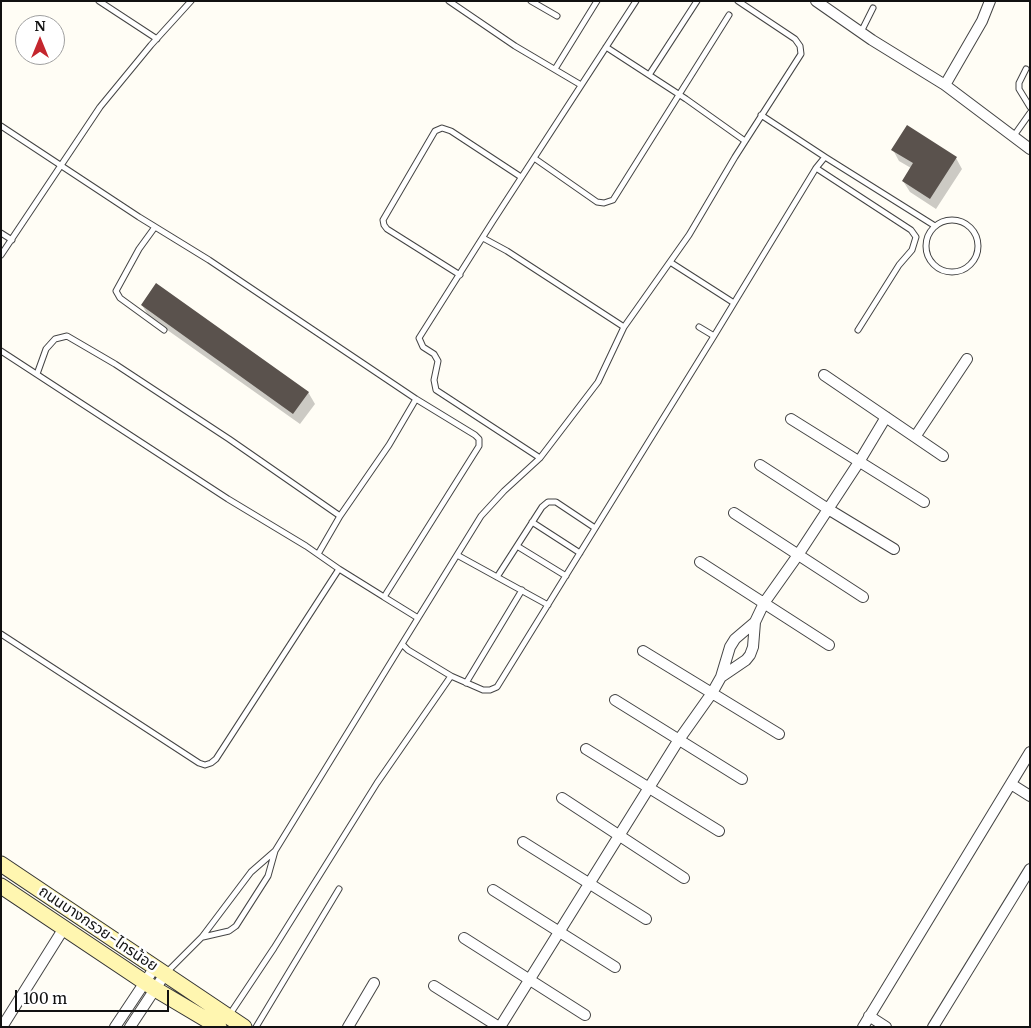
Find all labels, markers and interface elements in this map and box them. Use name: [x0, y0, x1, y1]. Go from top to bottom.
north arrow: [15, 15, 65, 65]
text: N: [34, 17, 46, 35]
street label: ถนนบางกรวย-ไทรน้อย: [35, 882, 161, 976]
scale bar: [18, 980, 171, 1012]
text: 100 m: [23, 989, 67, 1008]

